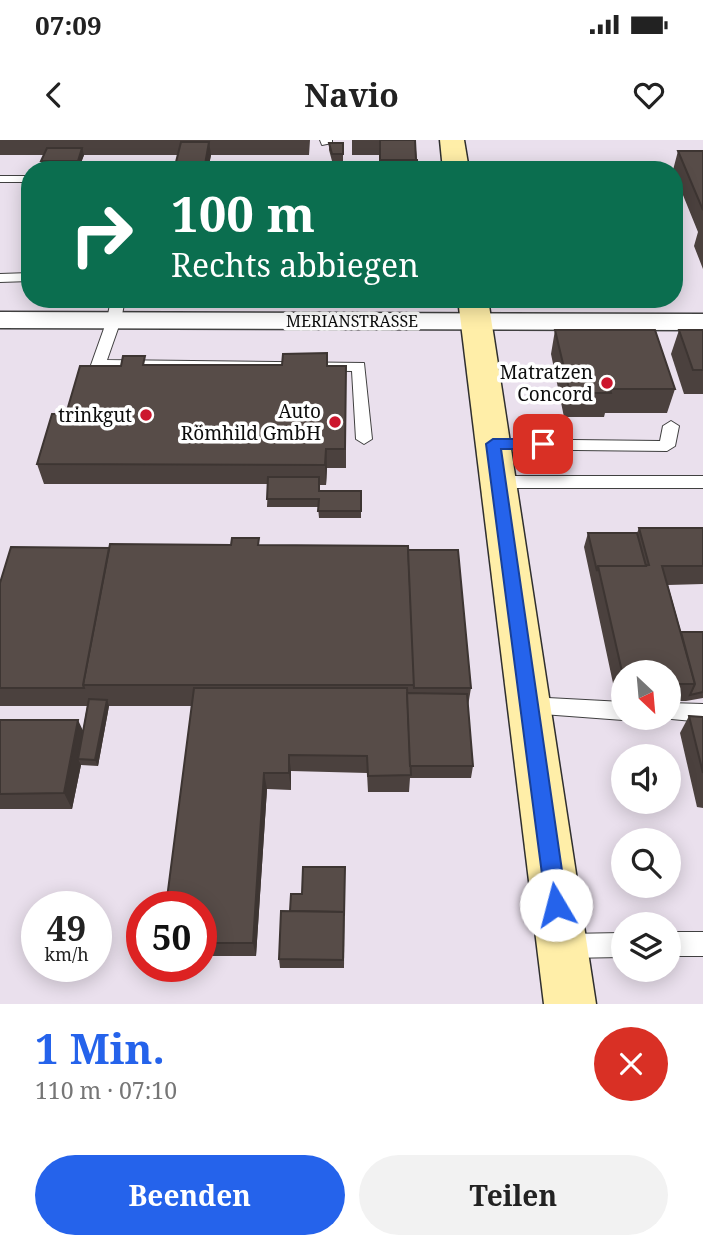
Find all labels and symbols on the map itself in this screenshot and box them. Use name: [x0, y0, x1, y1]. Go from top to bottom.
street label: MERIANSTRASSE: [286, 310, 418, 332]
place label: Matratzen Concord: [500, 359, 593, 407]
marker: Matratzen Concord: [599, 375, 615, 391]
place label: Auto Römhild GmbH: [181, 398, 321, 446]
place label: trinkgut: [58, 402, 132, 428]
marker: trinkgut: [138, 407, 154, 423]
marker: Auto Römhild GmbH: [327, 414, 343, 430]
pin: [513, 414, 573, 474]
north arrow: [611, 660, 681, 730]
position arrow: [519, 868, 593, 942]
speed limit sign: 50: [126, 891, 217, 982]

